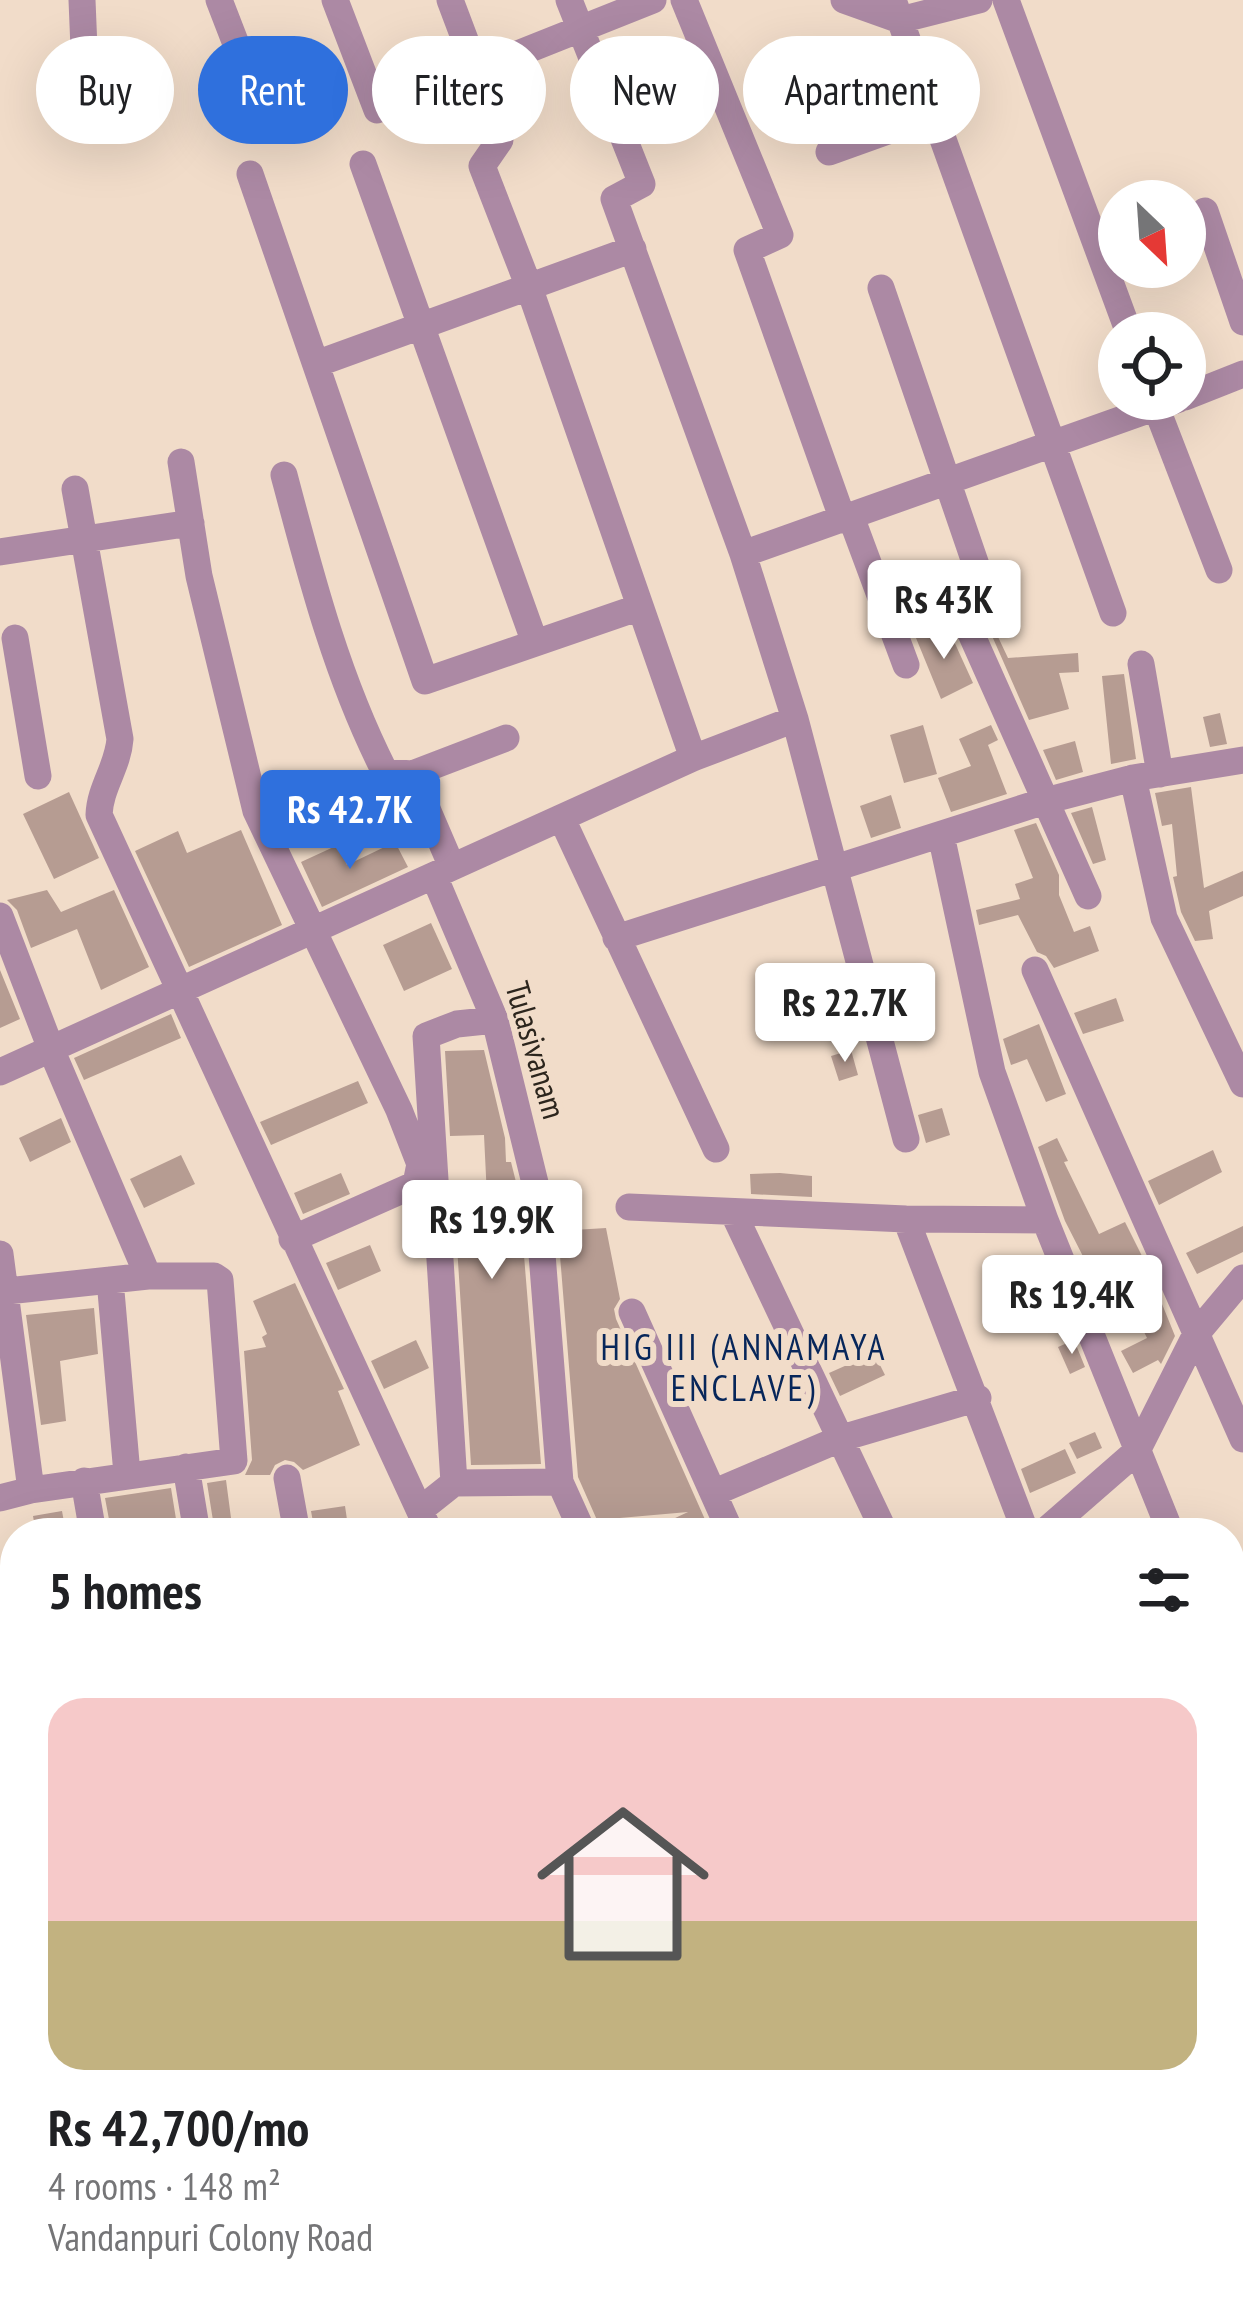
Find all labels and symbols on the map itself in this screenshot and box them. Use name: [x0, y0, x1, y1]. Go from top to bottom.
north arrow: [1098, 180, 1206, 288]
pin: Rs 43K: [846, 560, 1042, 662]
pin: Rs 42.7K: [226, 770, 474, 872]
pin: Rs 22.7K: [721, 963, 969, 1065]
street label: Tulasivanam: [496, 976, 577, 1123]
pin: Rs 19.9K: [368, 1180, 616, 1282]
pin: Rs 19.4K: [948, 1255, 1196, 1357]
district label: HIG III (ANNAMAYA ENCLAVE): [600, 1323, 888, 1411]

